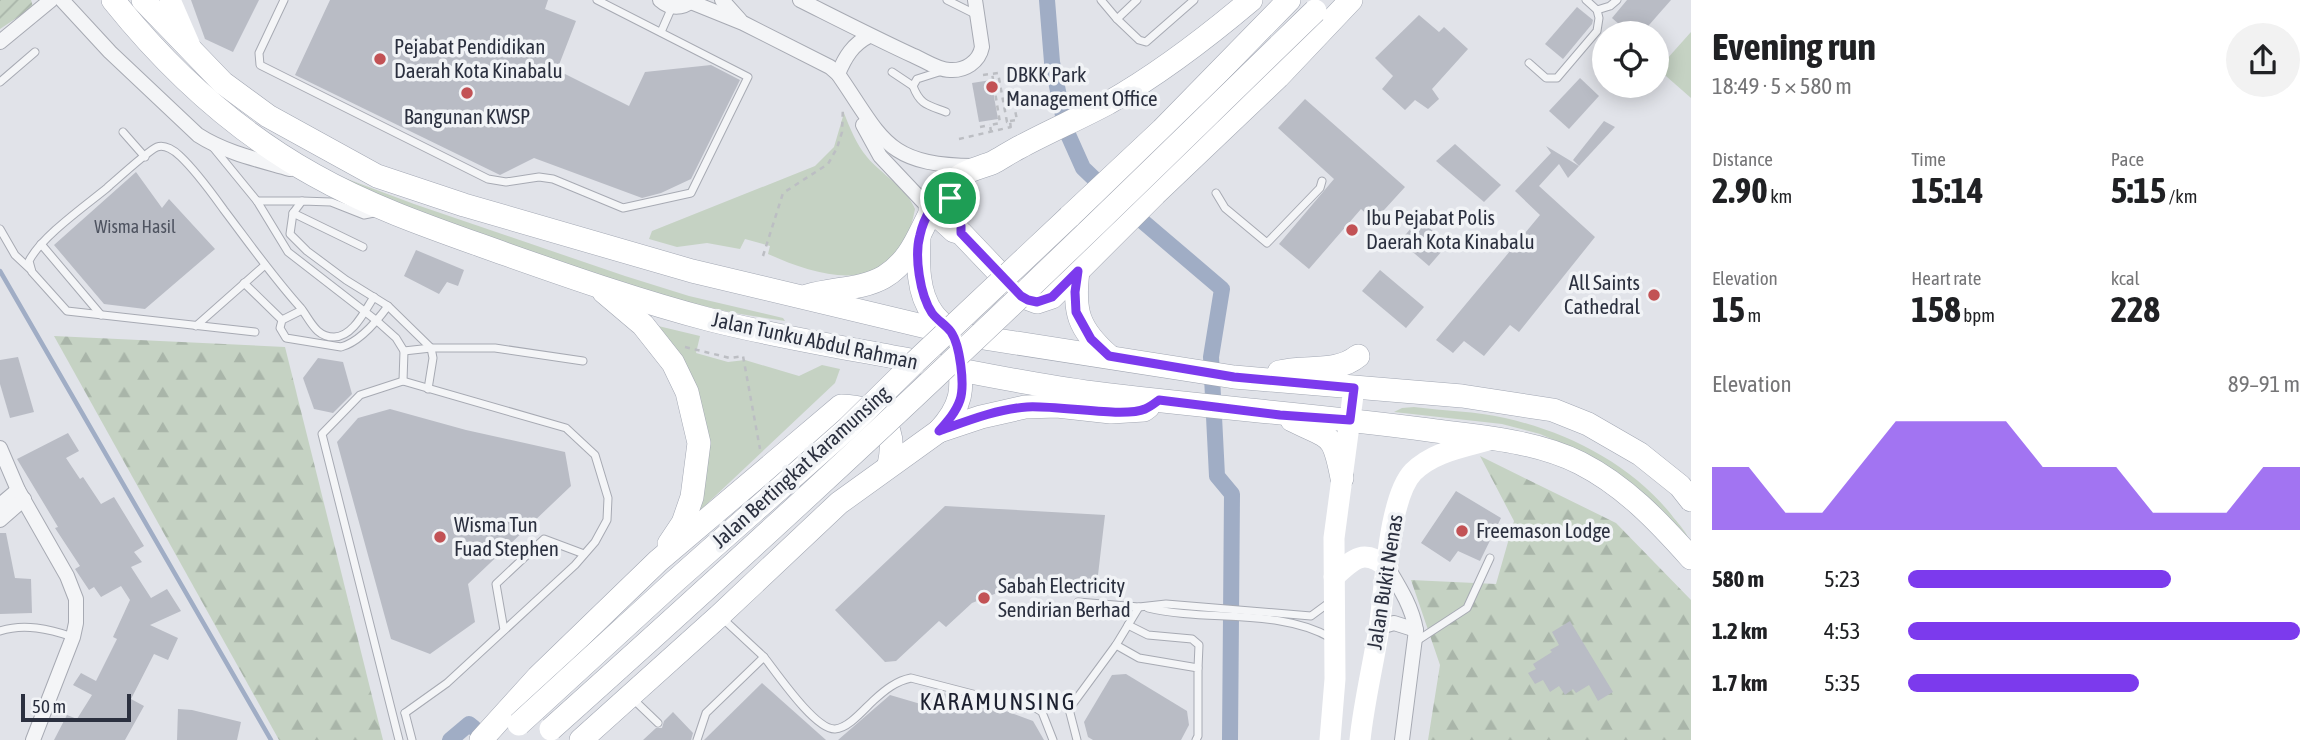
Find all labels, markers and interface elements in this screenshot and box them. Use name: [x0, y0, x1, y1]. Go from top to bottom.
map controls: [1592, 21, 1669, 98]
button: locate: [1592, 21, 1669, 98]
button: share: [2226, 23, 2300, 97]
text: Evening run: [1712, 25, 1876, 68]
place label: Pejabat Pendidikan Daerah Kota Kinabalu: [394, 34, 563, 82]
marker: Pejabat Pendidikan Daerah Kota Kinabalu: [372, 51, 388, 67]
place label: DBKK Park Management Office: [1006, 62, 1157, 110]
text: 18:49 · 5 × 580 m: [1712, 73, 1852, 99]
marker: DBKK Park Management Office: [984, 79, 1000, 95]
marker: Bangunan KWSP: [459, 85, 475, 101]
place label: Bangunan KWSP: [404, 104, 530, 128]
text: Distance: [1712, 148, 1773, 170]
text: Time: [1911, 148, 1946, 170]
text: Pace: [2111, 148, 2144, 170]
pin: [920, 168, 980, 228]
text: 2.90: [1712, 170, 1768, 210]
text: 15:14: [1911, 170, 1983, 210]
text: 5:15: [2111, 170, 2166, 210]
icon: arrive: [931, 179, 969, 217]
text: km: [1768, 185, 1792, 207]
text: /km: [2166, 185, 2197, 207]
place label: Ibu Pejabat Polis Daerah Kota Kinabalu: [1366, 205, 1535, 253]
house number: Wisma Hasil: [94, 216, 176, 237]
marker: Ibu Pejabat Polis Daerah Kota Kinabalu: [1344, 222, 1360, 238]
text: Elevation: [1712, 267, 1778, 289]
text: Heart rate: [1911, 267, 1981, 289]
text: kcal: [2111, 267, 2140, 289]
place label: All Saints Cathedral: [1564, 270, 1640, 318]
marker: All Saints Cathedral: [1646, 287, 1662, 303]
text: 15: [1712, 289, 1745, 329]
text: 158: [1911, 289, 1961, 329]
text: 228: [2111, 289, 2160, 329]
text: m: [1745, 304, 1761, 326]
text: bpm: [1961, 304, 1995, 326]
street label: Jalan Tunku Abdul Rahman: [710, 306, 920, 374]
text: Elevation: [1712, 371, 1792, 397]
text: 89–91 m: [2228, 371, 2300, 397]
street label: Jalan Bertingkat Karamunsing: [707, 380, 894, 552]
place label: Wisma Tun Fuad Stephen: [454, 512, 559, 560]
street label: Jalan Bukit Nenas: [1361, 512, 1407, 651]
place label: Freemason Lodge: [1476, 518, 1611, 542]
marker: Freemason Lodge: [1454, 523, 1470, 539]
marker: Wisma Tun Fuad Stephen: [432, 529, 448, 545]
text: 580 m: [1712, 566, 1764, 592]
text: 5:23: [1824, 566, 1861, 592]
place label: Sabah Electricity Sendirian Berhad: [998, 573, 1131, 621]
marker: Sabah Electricity Sendirian Berhad: [976, 590, 992, 606]
text: 1.2 km: [1712, 618, 1768, 644]
text: 4:53: [1824, 618, 1861, 644]
text: 1.7 km: [1712, 670, 1768, 696]
text: 5:35: [1824, 670, 1861, 696]
district label: KARAMUNSING: [920, 688, 1076, 715]
scale bar: [21, 691, 131, 723]
text: 50 m: [32, 695, 66, 717]

